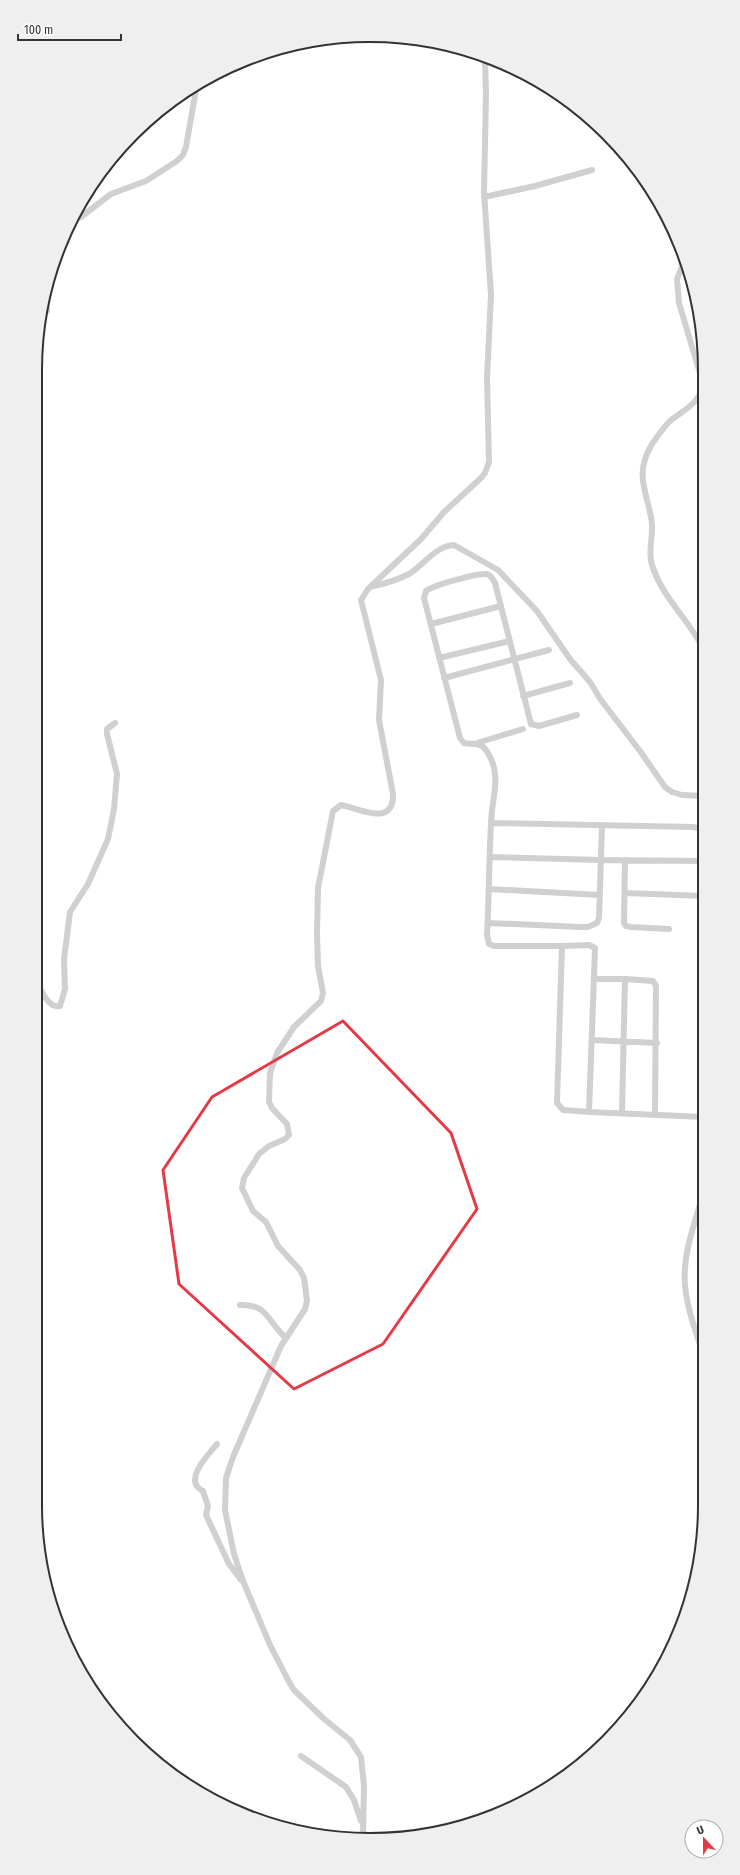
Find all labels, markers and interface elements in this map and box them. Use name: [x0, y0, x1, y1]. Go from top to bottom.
scale bar: [18, 16, 121, 42]
text: 100 m: [24, 23, 53, 37]
north arrow: [684, 1819, 724, 1859]
text: U: [695, 1823, 706, 1837]

